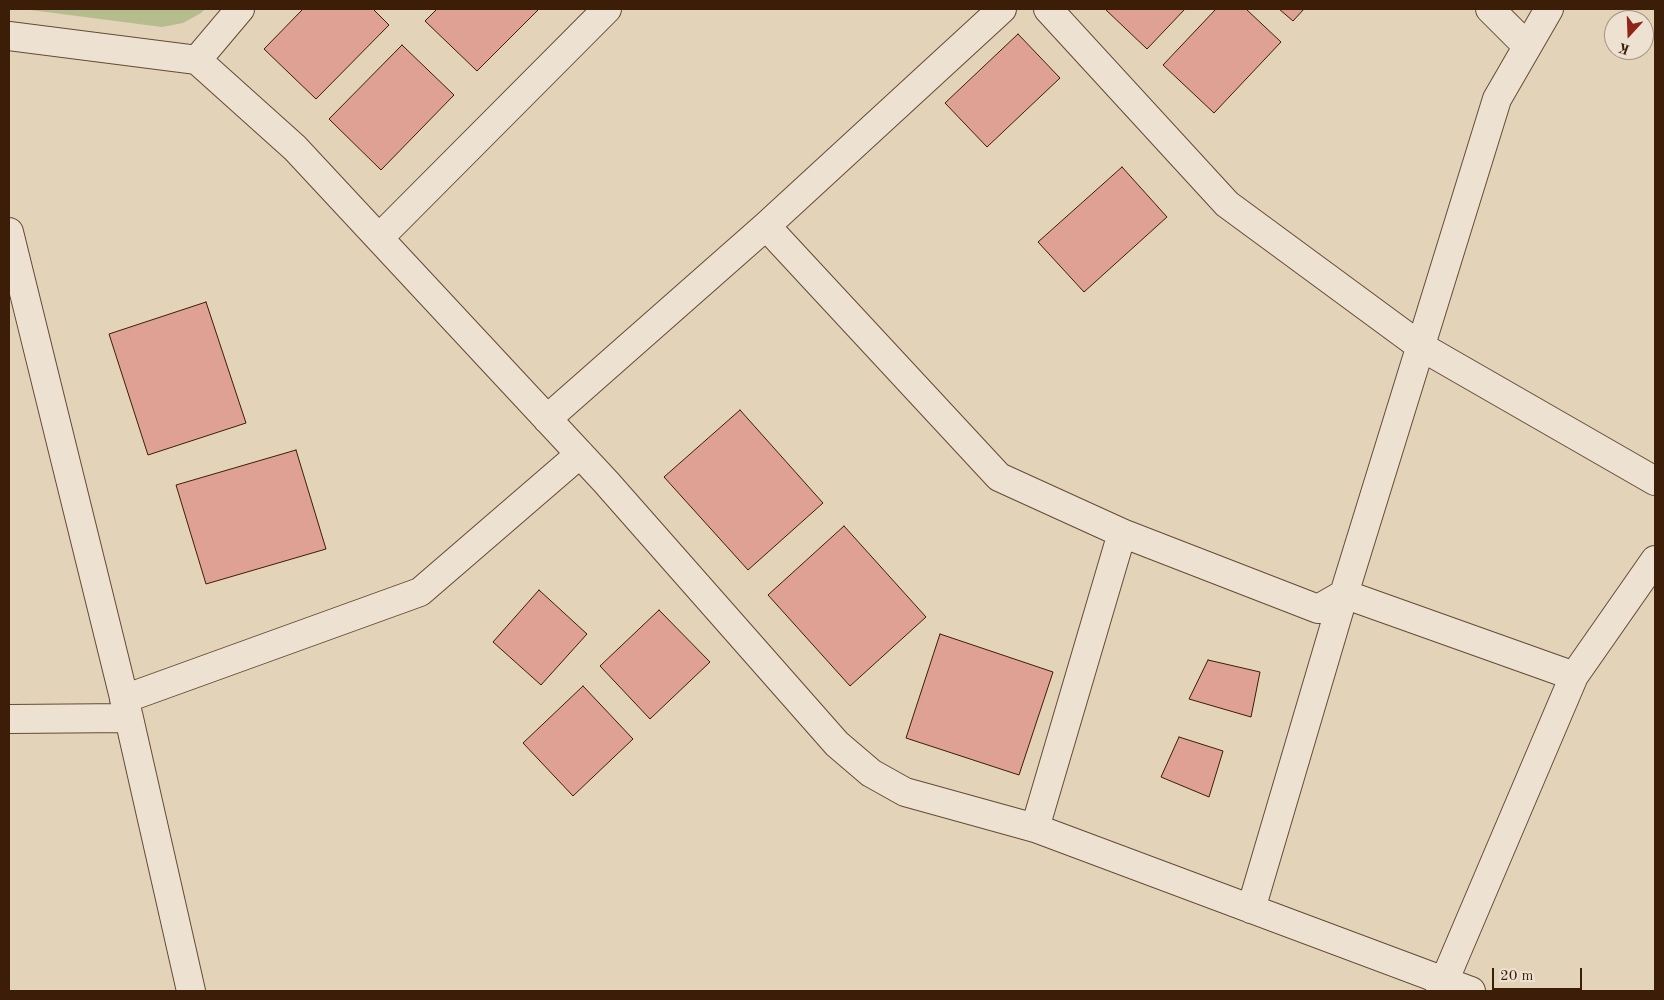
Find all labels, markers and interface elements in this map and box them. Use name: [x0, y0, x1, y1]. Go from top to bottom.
north arrow: [1604, 10, 1654, 60]
text: K: [1617, 40, 1632, 57]
scale bar: [1494, 958, 1584, 990]
text: 20 m: [1500, 969, 1534, 984]

